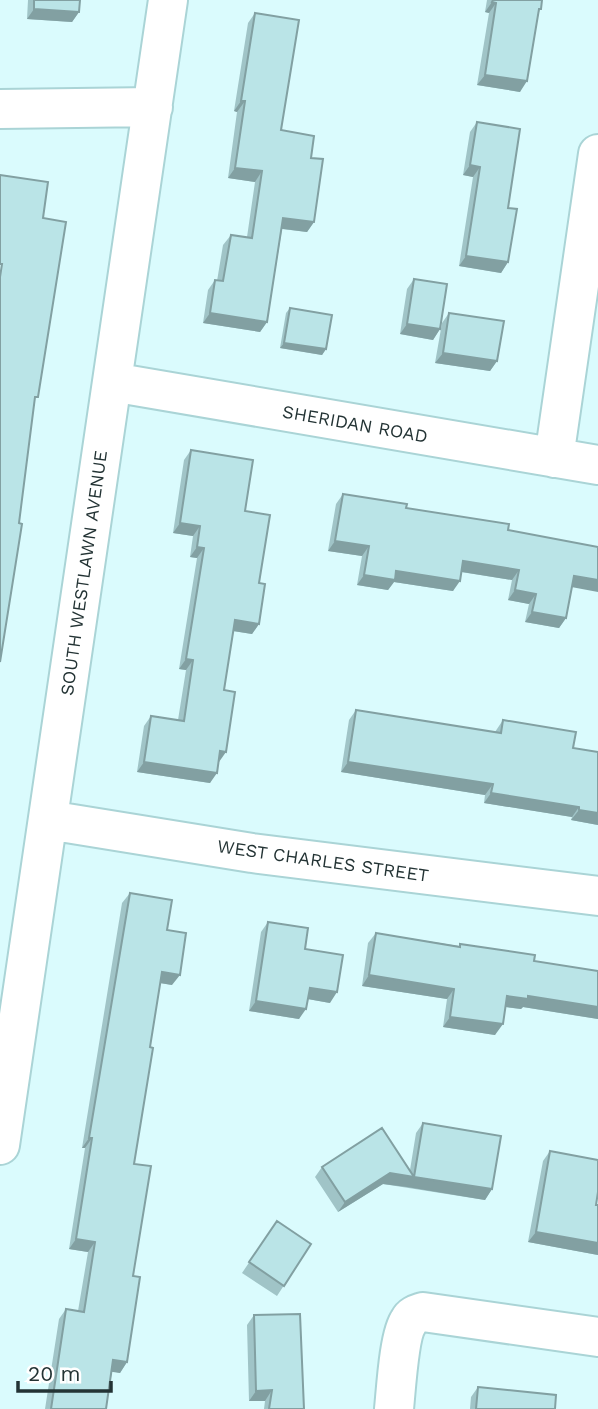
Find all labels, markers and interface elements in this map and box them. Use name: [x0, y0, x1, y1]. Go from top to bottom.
street label: SHERIDAN ROAD: [281, 400, 429, 447]
street label: SOUTH WESTLAWN AVENUE: [56, 449, 111, 697]
street label: WEST CHARLES STREET: [216, 835, 430, 886]
scale bar: [18, 1350, 110, 1394]
text: 20 m: [28, 1361, 80, 1386]

